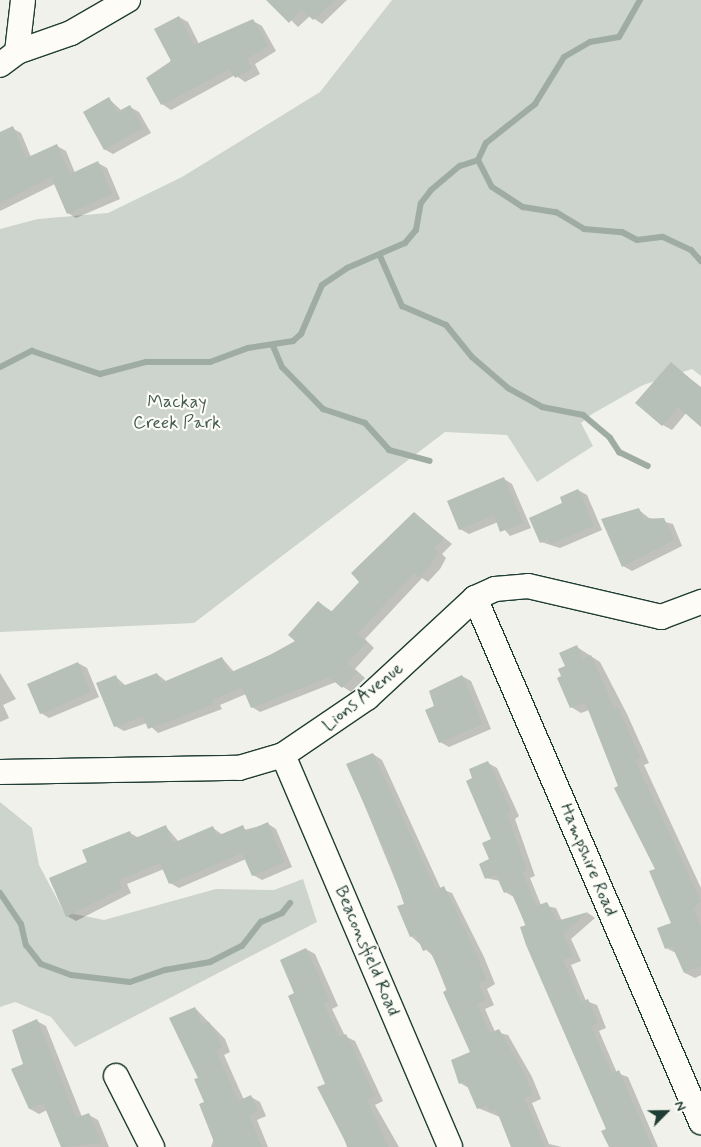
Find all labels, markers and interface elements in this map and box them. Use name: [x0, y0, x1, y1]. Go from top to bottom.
park label: Mackay Creek Park: [134, 392, 220, 434]
street label: Lions Avenue: [317, 657, 409, 737]
street label: Hampshire Road: [554, 800, 622, 920]
street label: Beaconsfield Road: [330, 883, 404, 1019]
north arrow: [641, 1087, 691, 1137]
text: N: [670, 1098, 690, 1114]

